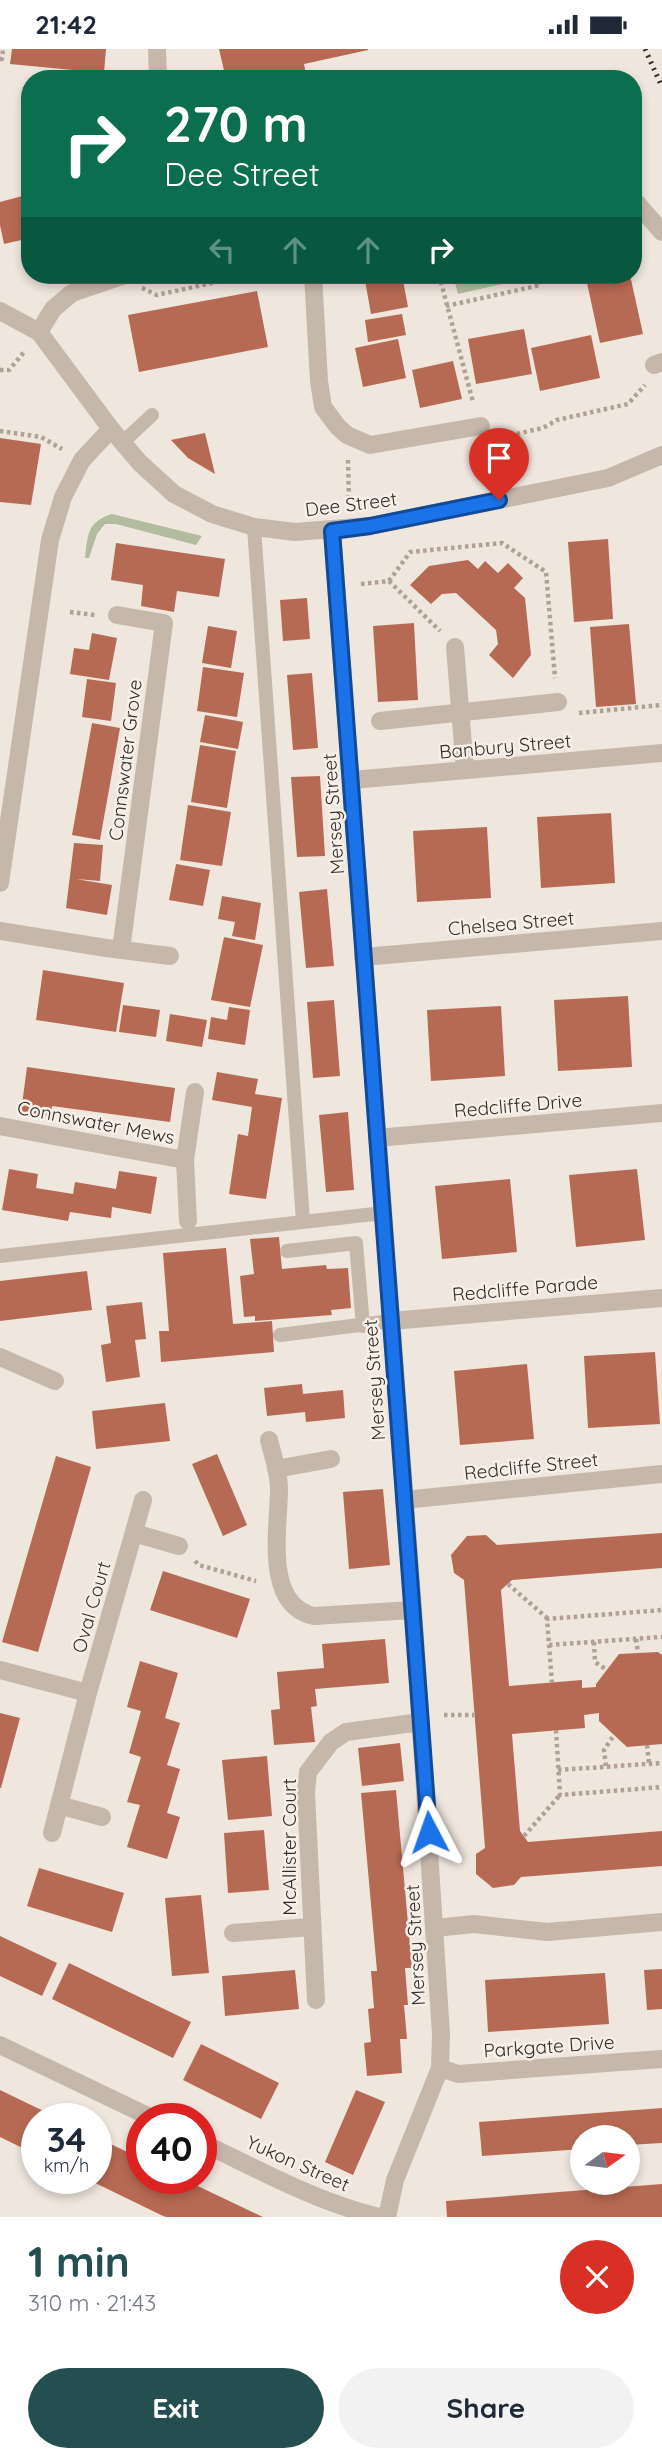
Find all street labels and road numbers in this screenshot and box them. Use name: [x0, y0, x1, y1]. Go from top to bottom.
street label: Dee Street: [304, 486, 398, 522]
street label: Connswater Grove: [103, 678, 147, 842]
street label: Banbury Street: [438, 728, 572, 764]
street label: Mersey Street: [317, 753, 349, 875]
street label: Chelsea Street: [447, 906, 575, 940]
street label: Redcliffe Drive: [453, 1087, 583, 1123]
street label: Connswater Mews: [15, 1095, 177, 1149]
street label: Redcliffe Parade: [451, 1270, 599, 1306]
street label: Mersey Street: [358, 1319, 390, 1441]
street label: Redcliffe Street: [463, 1447, 599, 1485]
street label: Oval Court: [66, 1558, 116, 1656]
street label: McAllister Court: [277, 1778, 301, 1916]
street label: Mersey Street: [400, 1884, 430, 2006]
street label: Parkgate Drive: [483, 2029, 615, 2063]
street label: Yukon Street: [243, 2130, 353, 2196]

